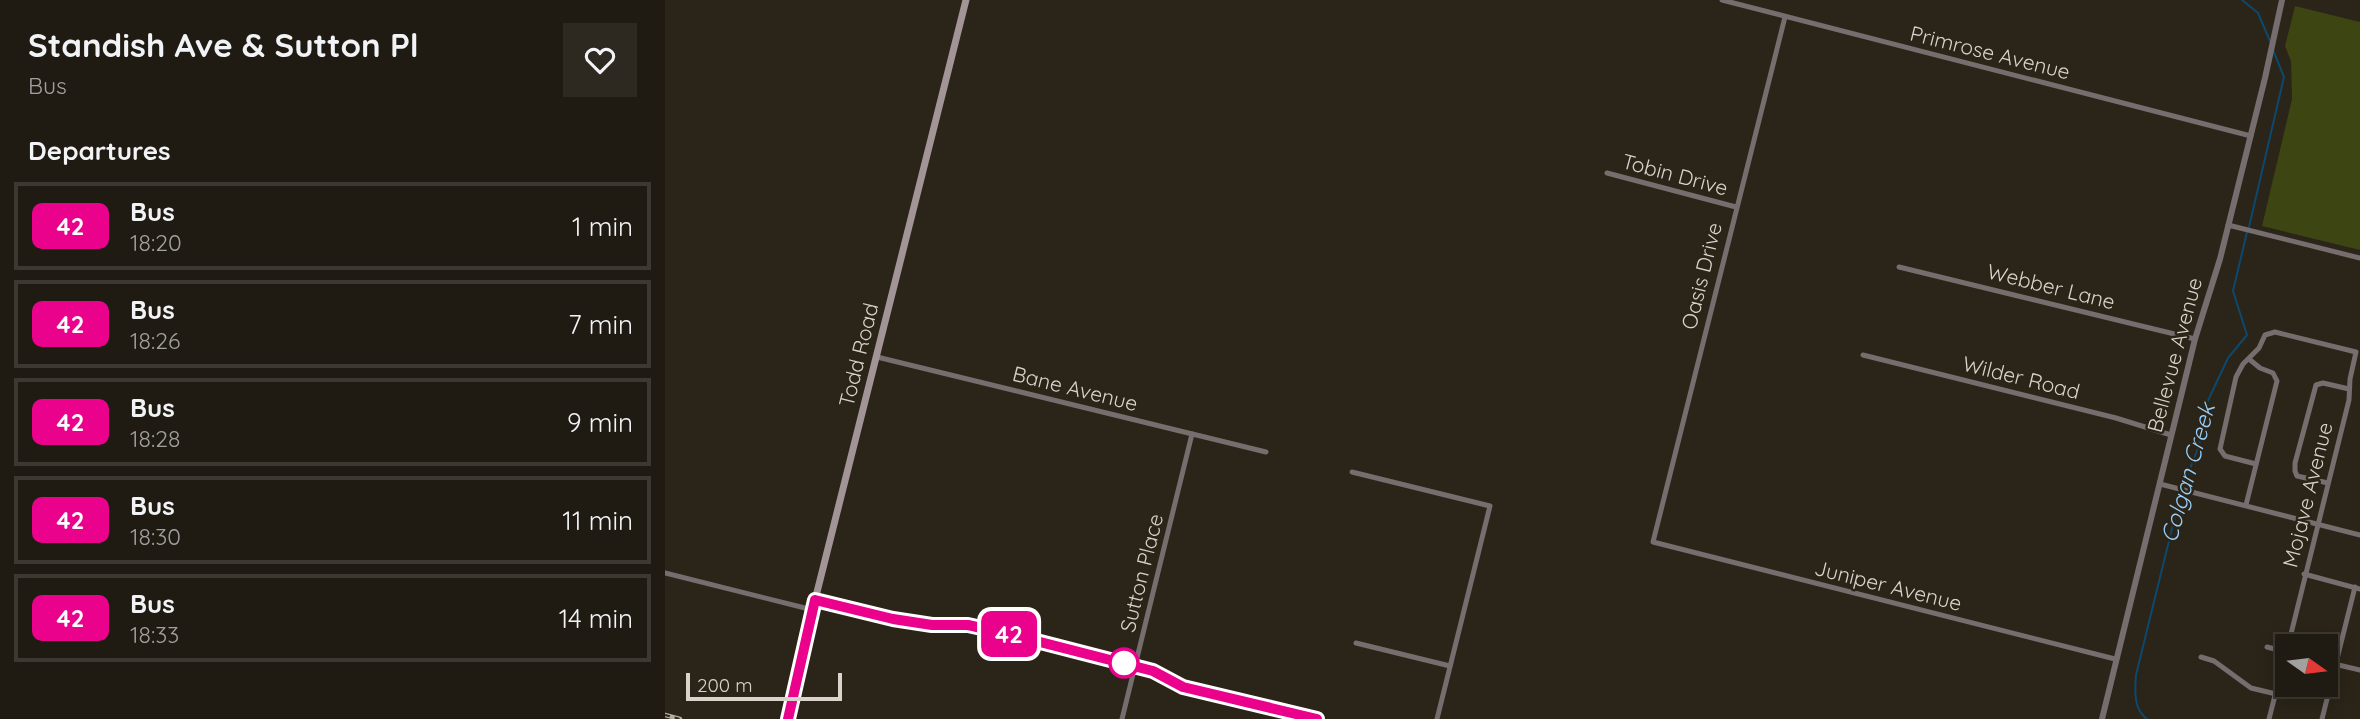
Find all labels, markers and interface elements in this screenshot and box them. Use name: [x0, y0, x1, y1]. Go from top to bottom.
street label: Primrose Avenue: [1908, 20, 2073, 84]
button: heart: [563, 23, 637, 97]
text: Standish Ave & Sutton Pl: [28, 24, 419, 65]
text: Bus: [28, 71, 67, 100]
text: Departures: [28, 134, 171, 167]
street label: Tobin Drive: [1619, 147, 1731, 201]
text: Bus: [130, 195, 175, 228]
text: 1 min: [572, 210, 633, 243]
text: 42: [57, 211, 84, 241]
street label: Oasis Drive: [1675, 220, 1727, 332]
text: 18:20: [130, 228, 182, 257]
street label: Webber Lane: [1985, 258, 2118, 314]
street label: Bellevue Avenue: [2141, 274, 2207, 435]
text: Bus: [130, 293, 175, 326]
street label: Todd Road: [833, 300, 883, 409]
text: 7 min: [568, 308, 633, 341]
text: 42: [57, 309, 84, 339]
text: 18:26: [130, 326, 180, 355]
street label: Wilder Road: [1960, 350, 2083, 404]
street label: Bane Avenue: [1010, 360, 1140, 416]
text: Bus: [130, 391, 175, 424]
water label: Colgan Creek: [2154, 398, 2222, 546]
text: 9 min: [567, 406, 633, 439]
text: 42: [57, 407, 84, 437]
street label: Mojave Avenue: [2276, 420, 2338, 570]
text: 18:28: [130, 424, 180, 453]
text: Bus: [130, 489, 175, 522]
text: 11 min: [562, 504, 633, 537]
text: 42: [57, 505, 84, 535]
street label: Sutton Place: [1114, 511, 1168, 635]
text: 18:30: [130, 522, 181, 551]
street label: Juniper Avenue: [1812, 554, 1965, 616]
text: Bus: [130, 587, 175, 620]
text: 14 min: [559, 602, 633, 635]
text: 42: [57, 603, 84, 633]
line badge: 42: [977, 611, 1041, 657]
text: 42: [995, 619, 1023, 649]
text: 18:33: [130, 620, 179, 649]
north arrow: [2275, 634, 2338, 696]
map controls: [2275, 634, 2338, 697]
unlabelled marker: [1109, 648, 1139, 678]
scale bar: [686, 670, 842, 702]
text: 200 m: [697, 673, 753, 697]

